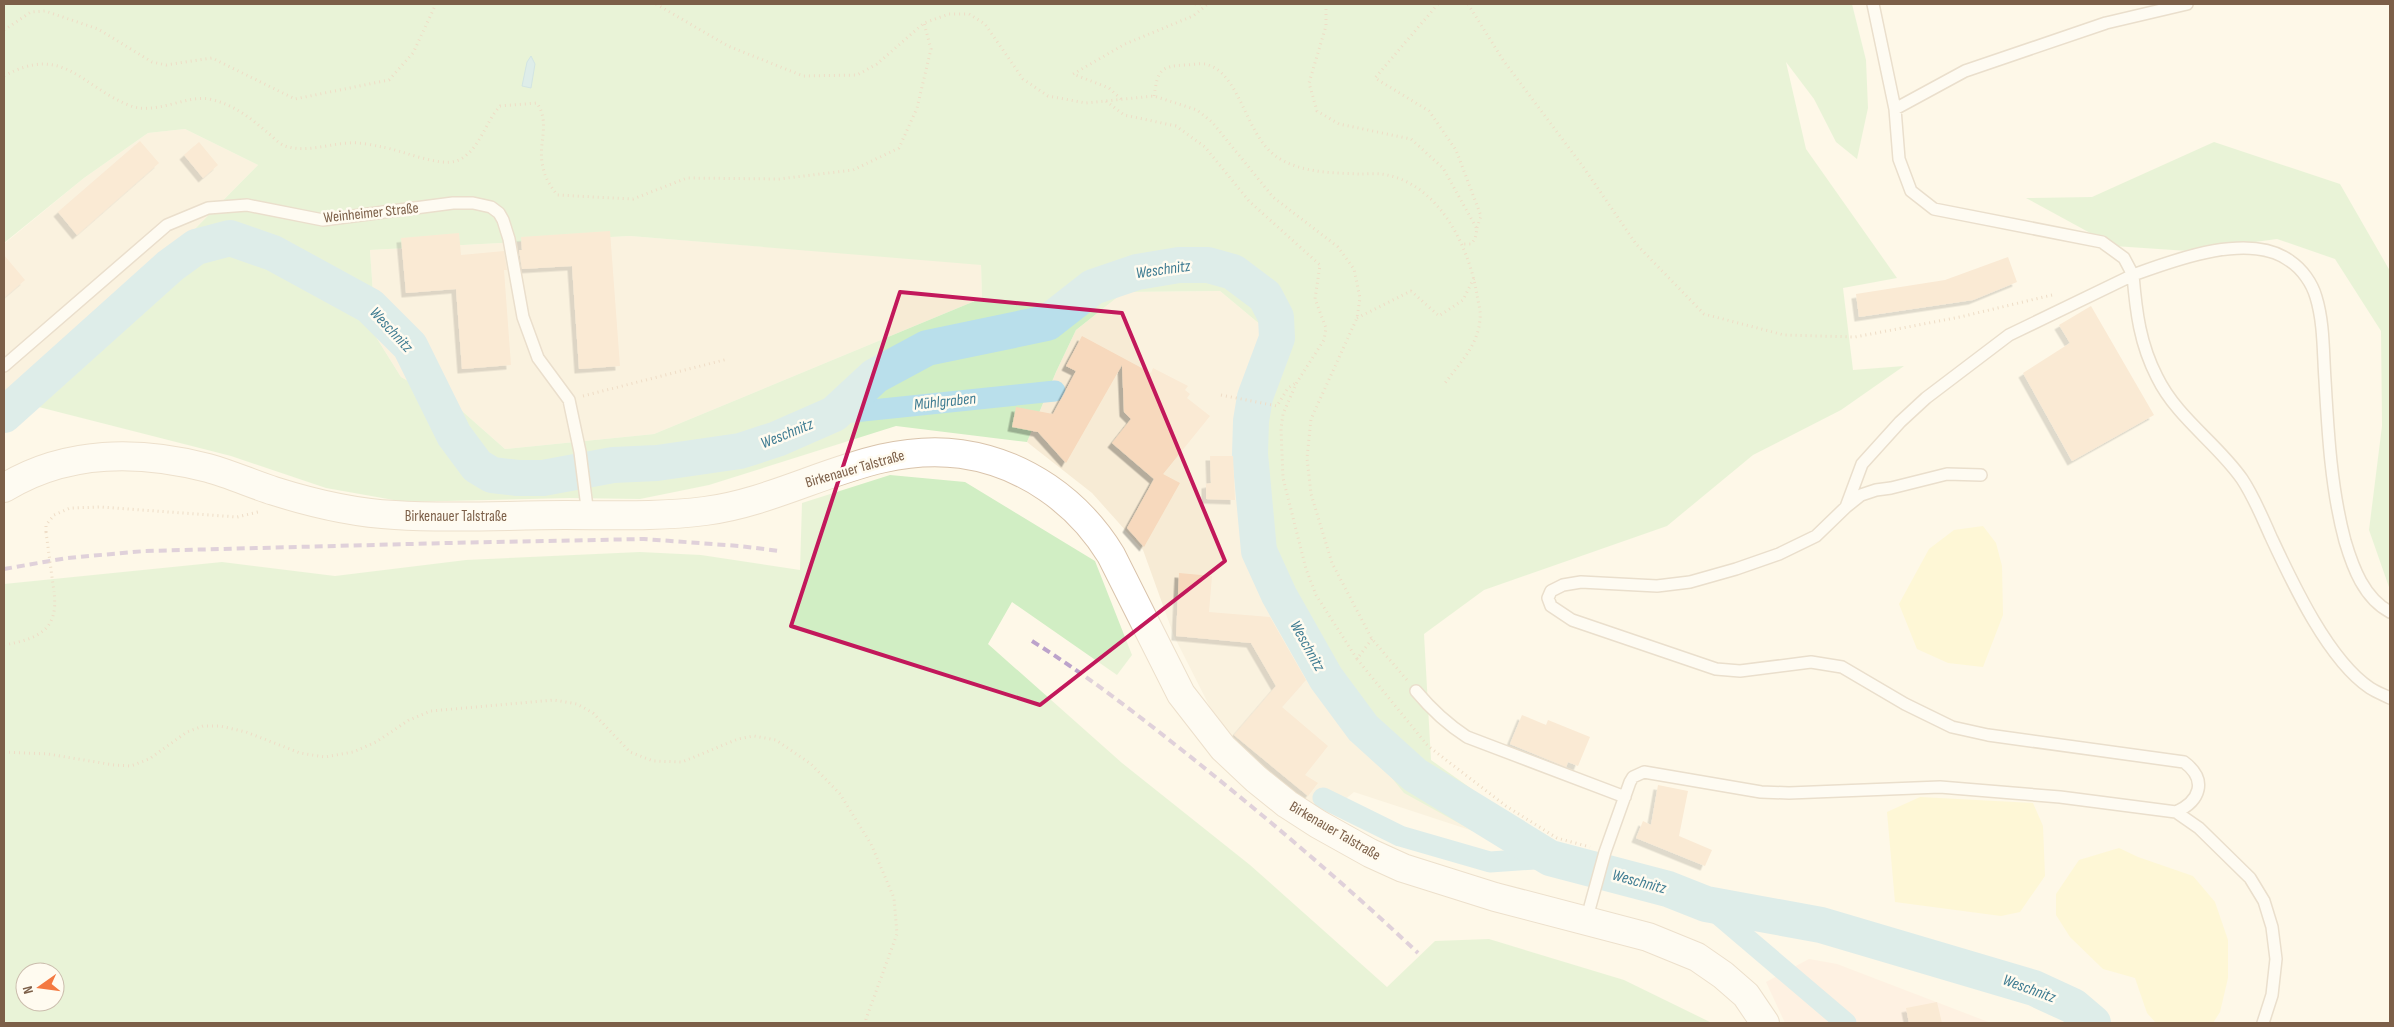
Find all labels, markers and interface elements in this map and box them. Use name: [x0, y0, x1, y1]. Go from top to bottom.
street label: Weinheimer Straße: [323, 199, 419, 227]
water label: Weschnitz: [1134, 257, 1193, 283]
water label: Weschnitz: [365, 303, 418, 358]
water label: Mühlgraben: [913, 389, 977, 415]
water label: Weschnitz: [758, 414, 817, 453]
street label: Birkenauer Talstraße: [803, 446, 907, 492]
street label: Birkenauer Talstraße: [405, 507, 507, 526]
water label: Weschnitz: [1285, 617, 1329, 676]
street label: Birkenauer Talstraße: [1286, 797, 1384, 865]
water label: Weschnitz: [1610, 866, 1669, 899]
north arrow: [15, 962, 65, 1012]
water label: Weschnitz: [2000, 971, 2059, 1008]
text: N: [19, 984, 37, 996]

